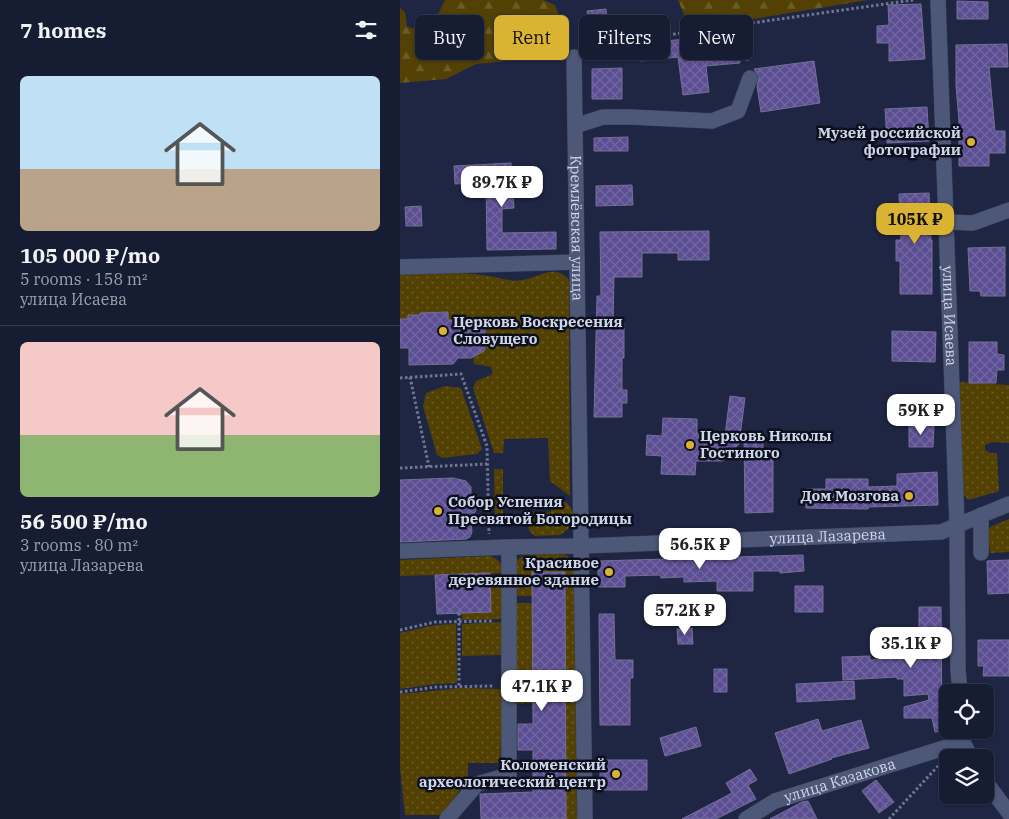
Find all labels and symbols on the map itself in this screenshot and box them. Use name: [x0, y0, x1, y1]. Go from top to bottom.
place label: Музей российской фотографии: [818, 123, 961, 159]
marker: Музей российской фотографии: [965, 136, 977, 148]
street label: Кремлёвская улица: [566, 155, 588, 301]
pin: 89.7K ₽: [456, 166, 548, 208]
pin: 105K ₽: [874, 202, 956, 245]
street label: улица Исаева: [939, 265, 961, 366]
place label: Церковь Воскресения Словущего: [453, 312, 623, 348]
marker: Церковь Воскресения Словущего: [437, 325, 449, 337]
pin: 59K ₽: [886, 394, 956, 436]
place label: Церковь Николы Гостиного: [700, 426, 832, 462]
marker: Церковь Николы Гостиного: [684, 439, 696, 451]
place label: Дом Мозгова: [801, 486, 899, 505]
marker: Дом Мозгова: [903, 490, 915, 502]
place label: Собор Успения Пресвятой Богородицы: [448, 492, 632, 528]
marker: Собор Успения Пресвятой Богородицы: [432, 505, 444, 517]
street label: улица Лазарева: [769, 524, 886, 548]
pin: 56.5K ₽: [654, 528, 746, 570]
place label: Красивое деревянное здание: [449, 553, 599, 589]
marker: Красивое деревянное здание: [603, 566, 615, 578]
pin: 57.2K ₽: [639, 594, 731, 636]
pin: 35.1K ₽: [865, 626, 957, 669]
pin: 47.1K ₽: [496, 670, 588, 712]
street label: улица Казакова: [782, 754, 898, 807]
place label: Коломенский археологический центр: [419, 755, 606, 791]
marker: Коломенский археологический центр: [610, 768, 622, 780]

